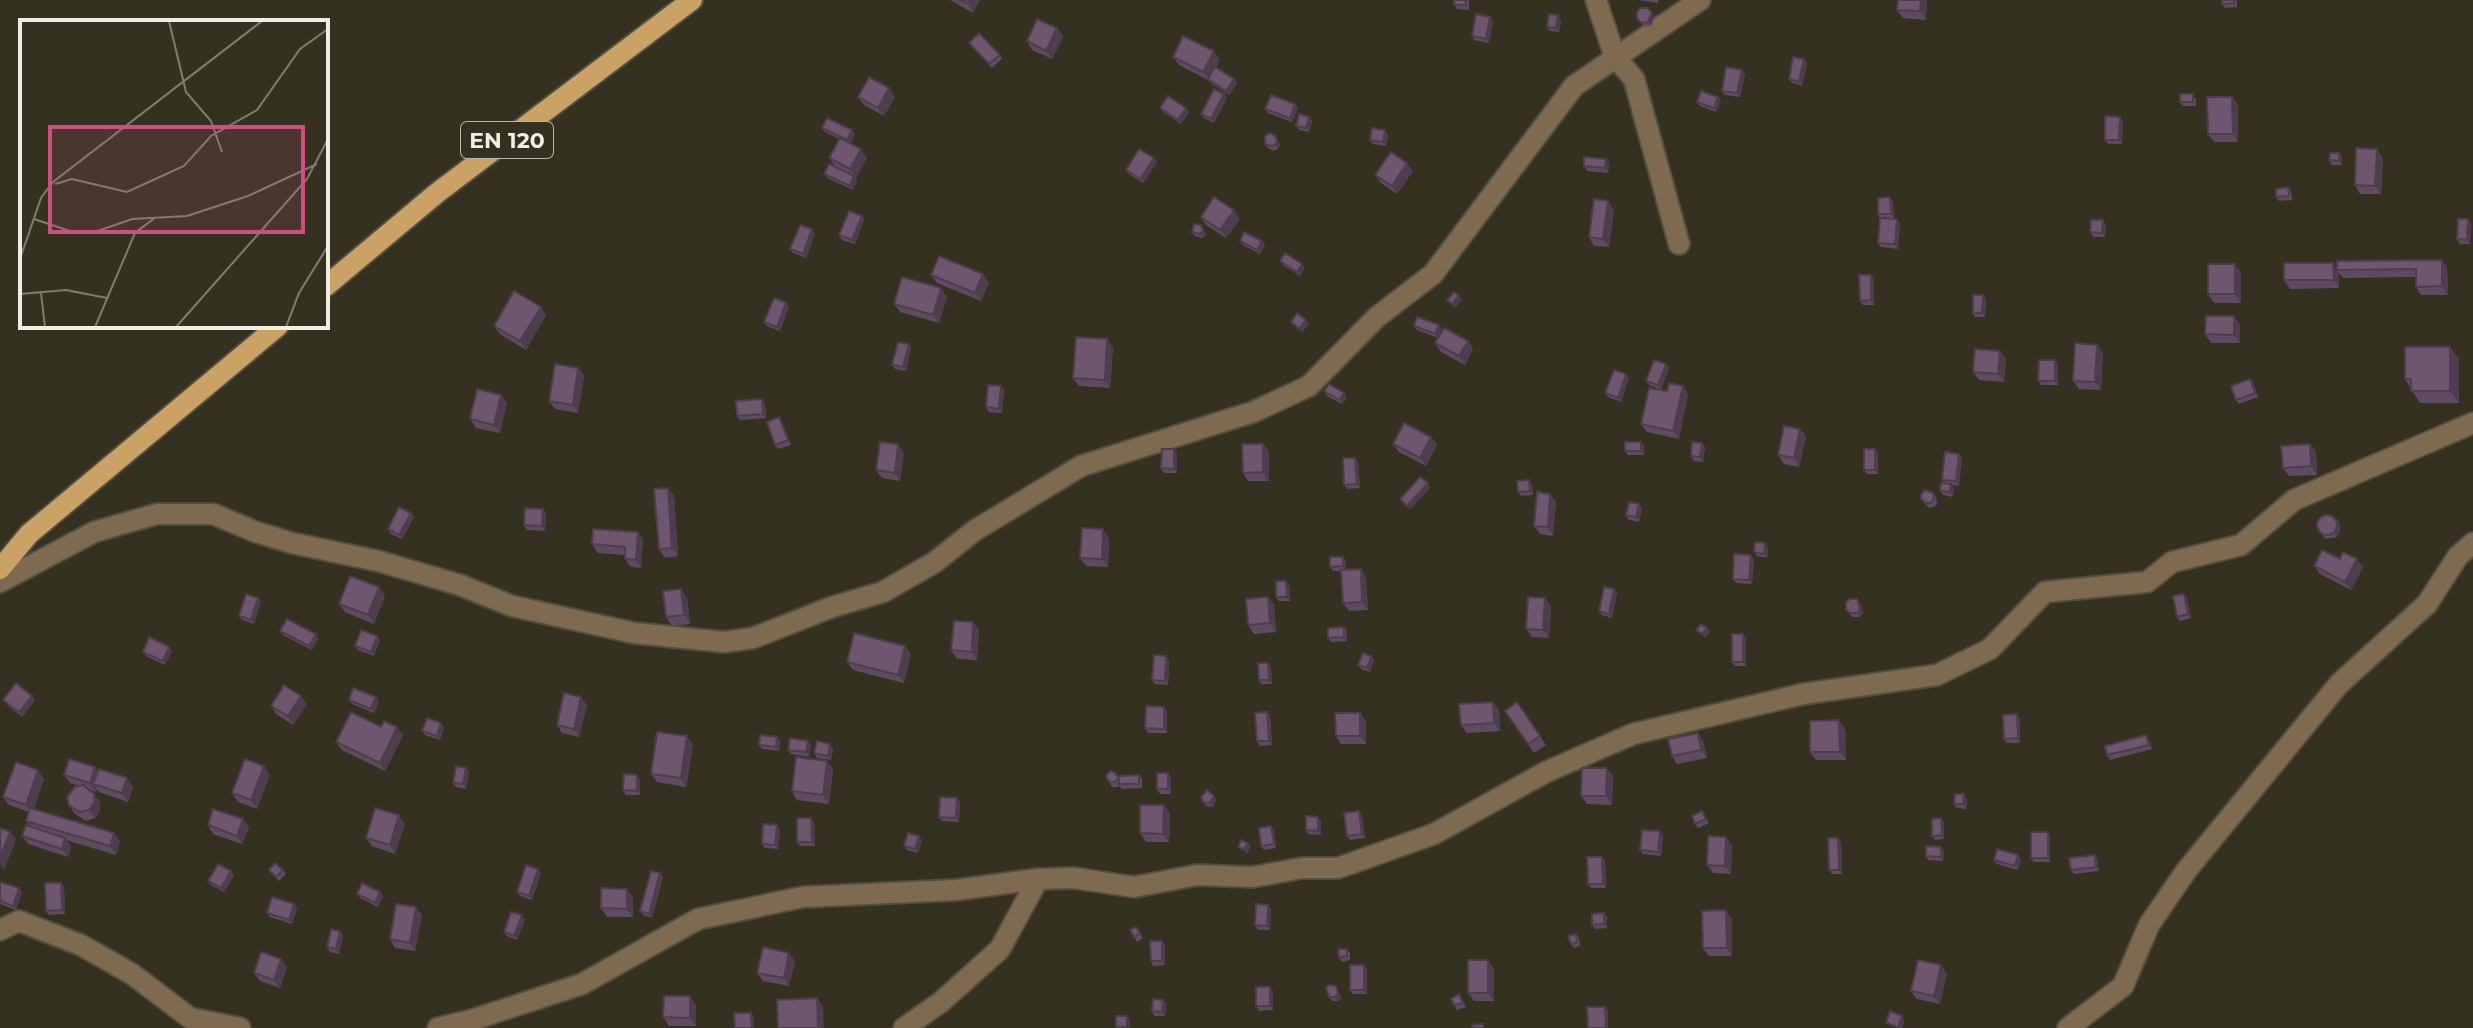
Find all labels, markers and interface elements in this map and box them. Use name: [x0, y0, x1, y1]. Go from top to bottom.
inset map: [20, 20, 328, 328]
road number: EN 120: [461, 122, 553, 158]

